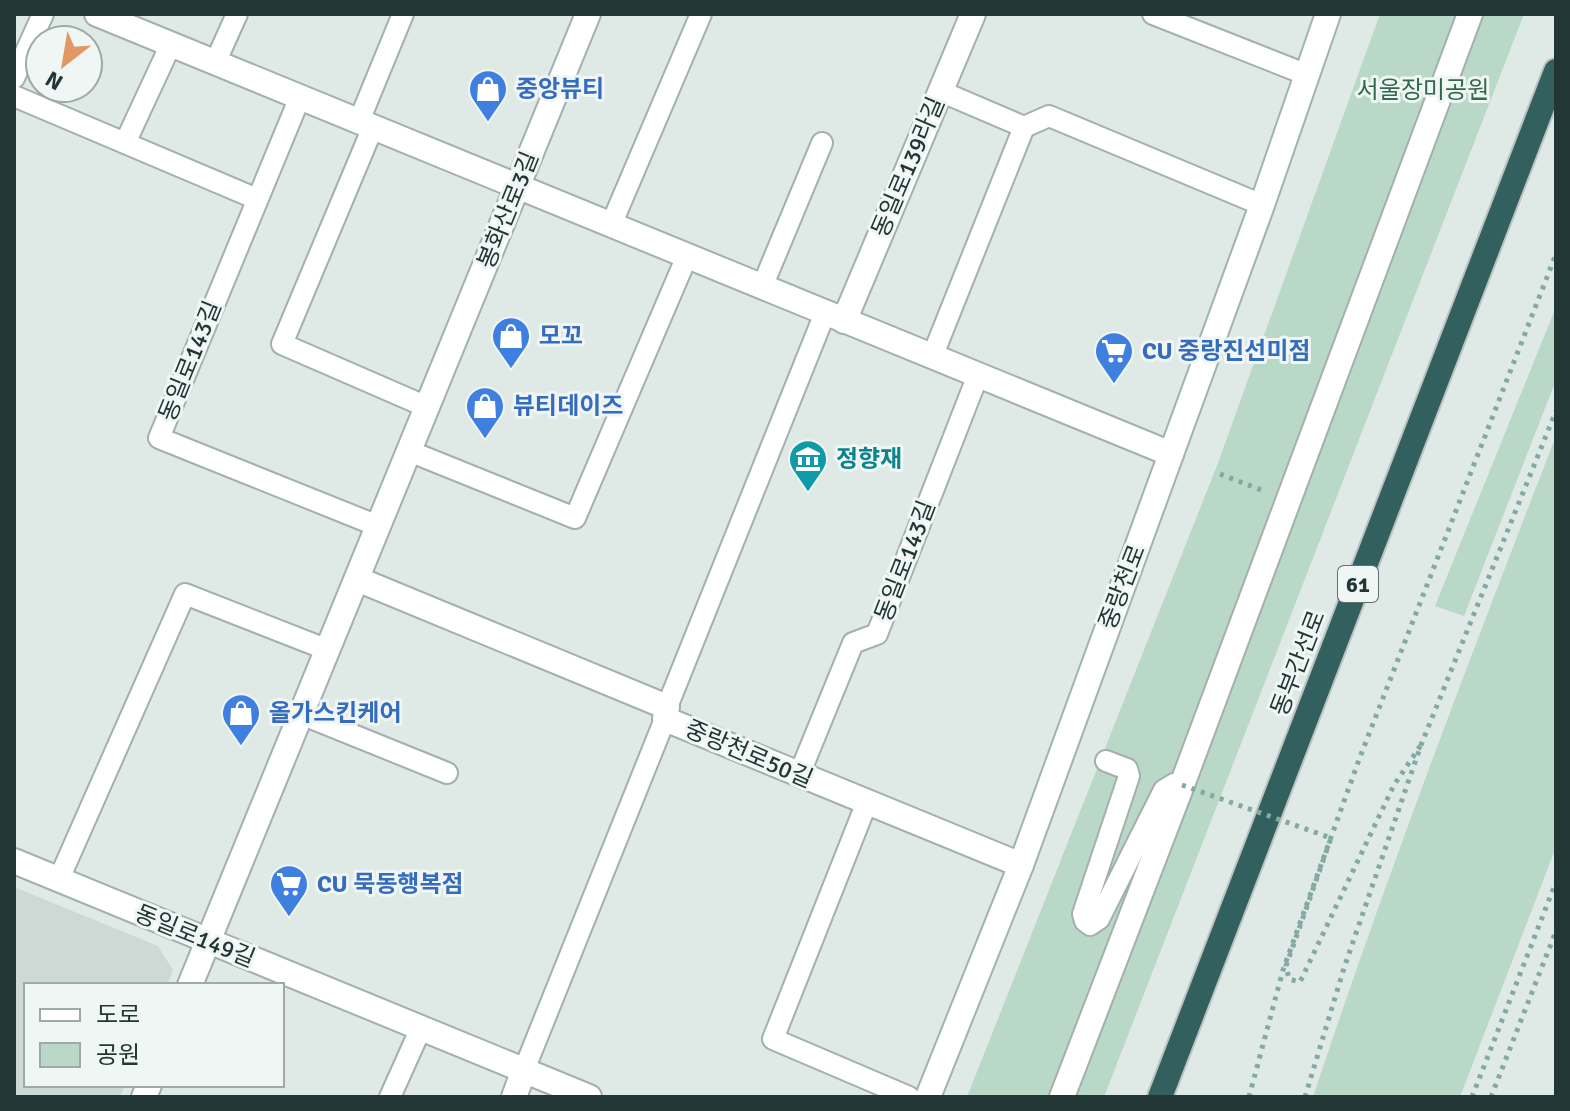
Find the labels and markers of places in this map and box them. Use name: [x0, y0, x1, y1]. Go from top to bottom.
shop icon: 중앙뷰티: [467, 68, 509, 123]
place label: 중앙뷰티: [516, 74, 604, 104]
shop icon: 모꼬: [490, 315, 532, 370]
place label: 모꼬: [539, 321, 583, 351]
supermarket icon: CU 중랑진선미점: [1093, 330, 1135, 385]
place label: CU 중랑진선미점: [1142, 336, 1311, 366]
shop icon: 뷰티데이즈: [464, 385, 506, 440]
place label: 뷰티데이즈: [513, 391, 623, 421]
museum icon: 정향재: [787, 438, 829, 493]
place label: 정향재: [836, 444, 902, 474]
shop icon: 올가스킨케어: [220, 692, 262, 747]
place label: 올가스킨케어: [269, 698, 401, 728]
supermarket icon: CU 묵동행복점: [268, 863, 310, 918]
place label: CU 묵동행복점: [317, 869, 463, 899]

